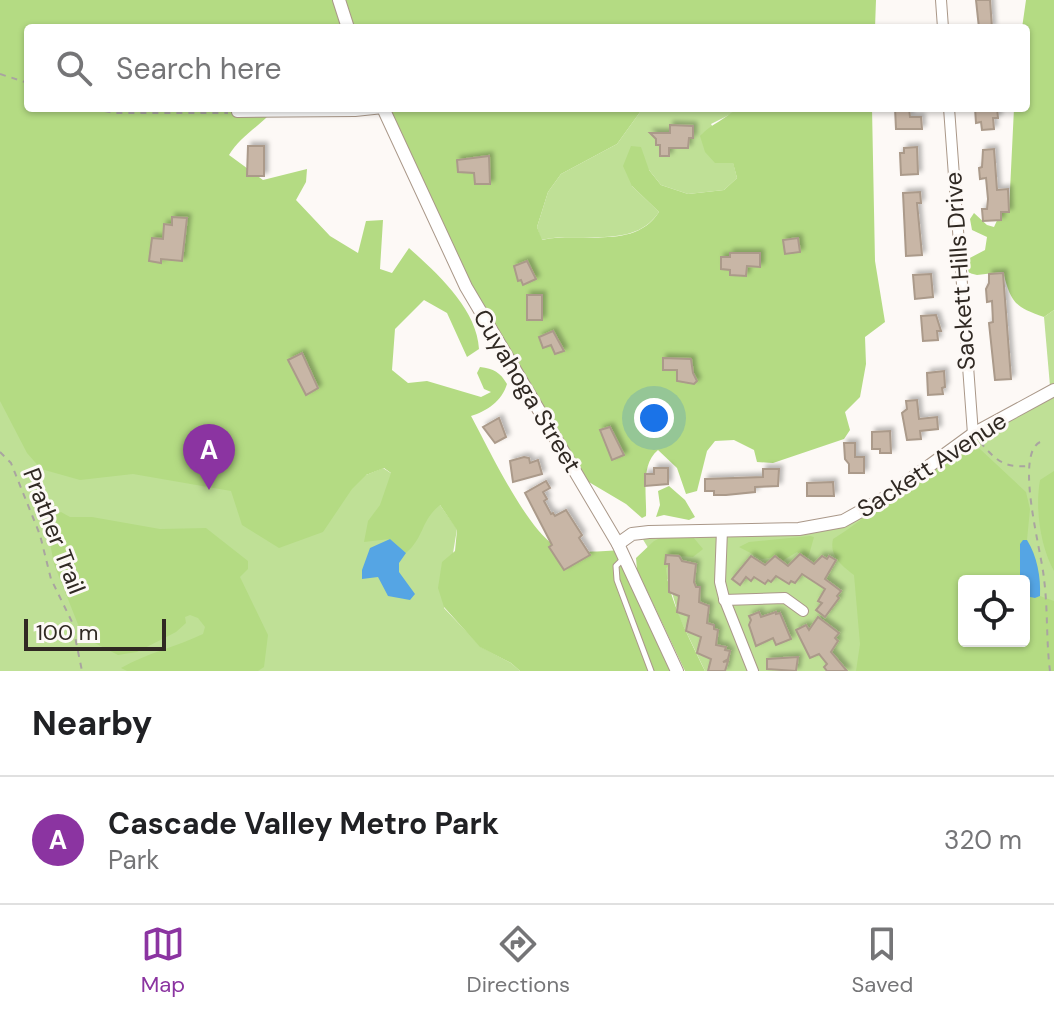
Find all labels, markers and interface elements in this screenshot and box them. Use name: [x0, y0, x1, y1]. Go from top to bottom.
search box: [24, 24, 1030, 112]
icon: search: [52, 46, 96, 90]
text: Search here: [116, 49, 282, 88]
street label: Sackett Hills Drive: [937, 171, 982, 371]
street label: Cuyahoga Street: [467, 303, 588, 478]
your location: [634, 398, 674, 438]
street label: Sackett Avenue: [851, 405, 1012, 524]
pin: A: [183, 424, 235, 490]
street label: Prather Trail: [16, 463, 93, 598]
map controls: [958, 575, 1030, 647]
button: locate: [958, 575, 1030, 647]
scale bar: [24, 615, 166, 651]
text: 100 m: [36, 618, 98, 647]
text: Nearby: [32, 701, 152, 746]
text: Cascade Valley Metro Park: [108, 804, 499, 843]
text: A: [49, 823, 67, 857]
text: 320 m: [944, 823, 1022, 857]
text: Park: [108, 843, 159, 877]
tab: Map: [141, 922, 185, 999]
tab: Directions: [467, 922, 570, 999]
tab: Saved: [852, 922, 913, 999]

